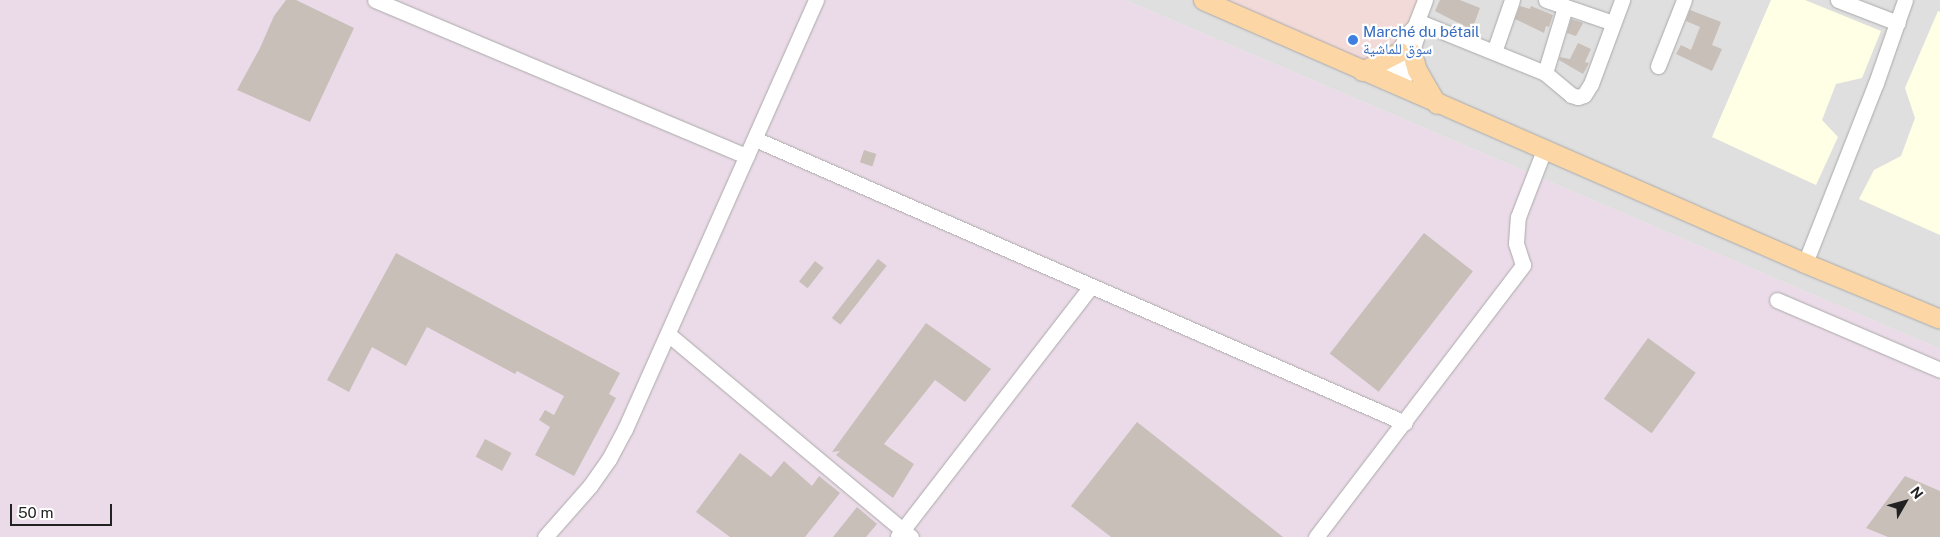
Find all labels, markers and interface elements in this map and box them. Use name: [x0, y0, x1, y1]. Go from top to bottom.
place label: Marché du bétail سوق للماشية: [1363, 22, 1480, 57]
marker: Marché du bétail سوق للماشية: [1347, 34, 1359, 46]
north arrow: [1880, 477, 1930, 527]
text: N: [1907, 484, 1926, 502]
scale bar: [12, 494, 115, 526]
text: 50 m: [18, 504, 53, 521]

